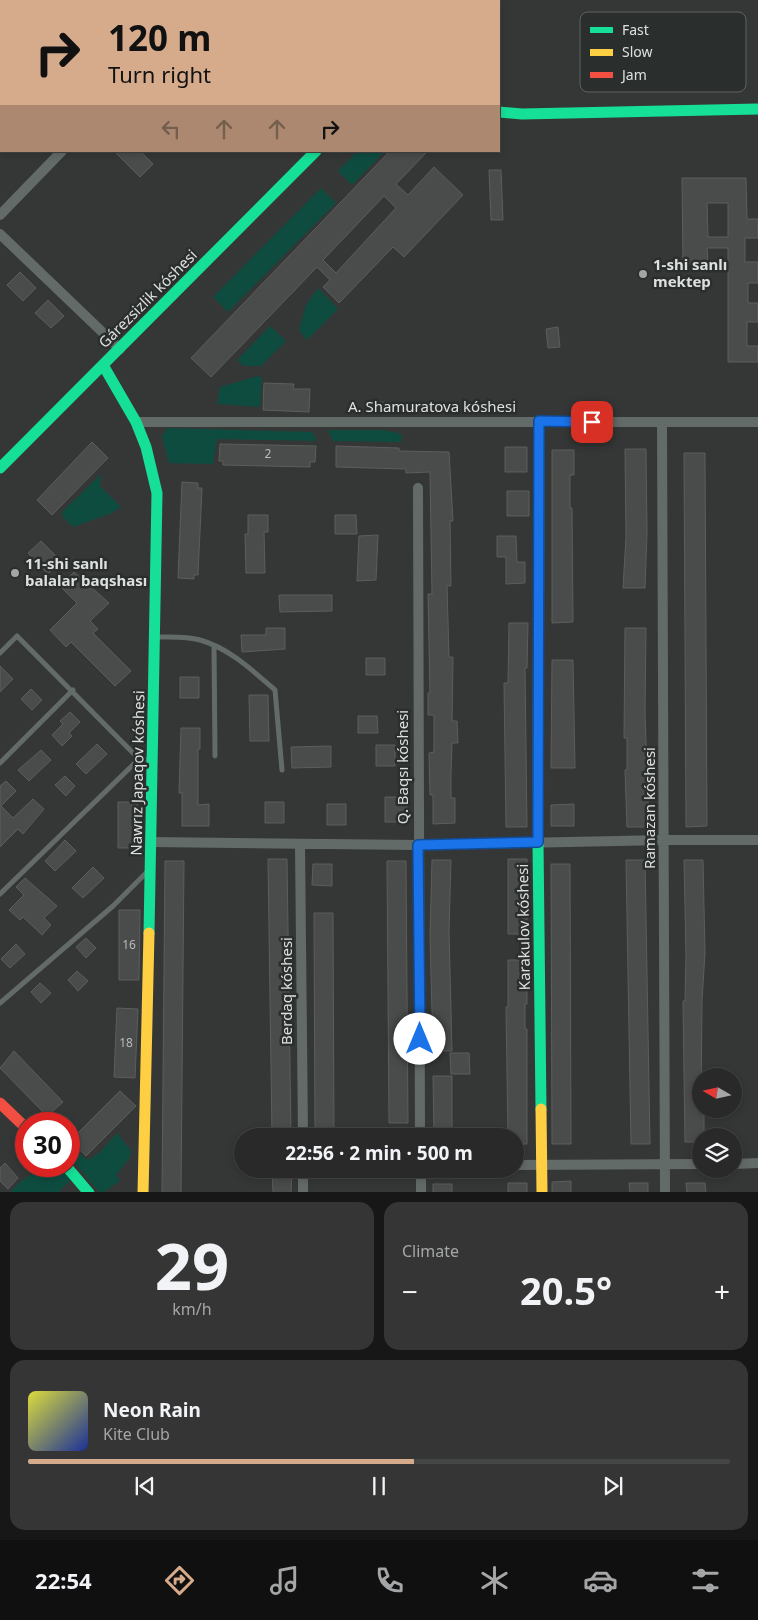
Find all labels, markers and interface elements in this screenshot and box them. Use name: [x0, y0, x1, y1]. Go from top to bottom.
legend: [580, 12, 746, 92]
text: 120 m: [108, 14, 211, 61]
icon: right: [25, 20, 90, 85]
text: Fast: [622, 20, 649, 39]
text: Slow: [622, 42, 653, 61]
text: Turn right: [108, 59, 211, 89]
text: Jam: [620, 65, 647, 84]
icon: left: [157, 115, 185, 143]
icon: ahead: [210, 115, 238, 143]
icon: ahead: [263, 115, 291, 143]
icon: right: [316, 115, 344, 143]
street label: Gárezsizlik kóshesi: [94, 245, 201, 352]
place label: 1-shi sanlı mektep: [653, 254, 727, 291]
marker: 1-shi sanlı mektep: [637, 268, 649, 280]
street label: A. Shamuratova kóshesi: [348, 396, 516, 416]
pin: [571, 401, 613, 443]
icon: arrive: [578, 408, 606, 436]
house number: 2: [265, 445, 272, 462]
place label: 11-shi sanlı balalar baqshası: [25, 553, 147, 590]
marker: 11-shi sanlı balalar baqshası: [9, 567, 21, 579]
street label: Nawrız Japaqov kóshesi: [126, 690, 148, 856]
street label: Q. Baqsı kóshesi: [392, 710, 412, 824]
street label: Ramazan kóshesi: [639, 747, 659, 869]
street label: Karakulov kóshesi: [512, 864, 534, 990]
house number: 16: [122, 936, 136, 953]
street label: Berdaq kóshesi: [276, 937, 296, 1045]
position arrow: [393, 1012, 445, 1064]
house number: 18: [119, 1034, 133, 1051]
north arrow: [692, 1068, 742, 1118]
map controls: [692, 1068, 742, 1178]
speed limit sign: 30: [15, 1112, 80, 1177]
button: layers: [692, 1128, 742, 1178]
text: 22:56 · 2 min · 500 m: [285, 1140, 473, 1166]
text: 29: [155, 1221, 229, 1309]
text: Climate: [402, 1240, 459, 1262]
text: 20.5°: [520, 1264, 612, 1316]
text: −: [402, 1272, 418, 1310]
text: +: [714, 1272, 730, 1310]
text: km/h: [172, 1298, 212, 1320]
text: Neon Rain: [103, 1397, 201, 1423]
text: Kite Club: [103, 1423, 170, 1445]
icon: previous: [131, 1472, 159, 1500]
icon: pause: [365, 1472, 393, 1500]
icon: next: [599, 1472, 627, 1500]
icon: directions: [162, 1563, 197, 1598]
icon: music: [267, 1563, 302, 1598]
icon: phone: [372, 1563, 407, 1598]
icon: climate: [477, 1563, 512, 1598]
icon: car: [583, 1563, 618, 1598]
icon: filters: [688, 1563, 723, 1598]
text: 22:54: [35, 1565, 92, 1595]

